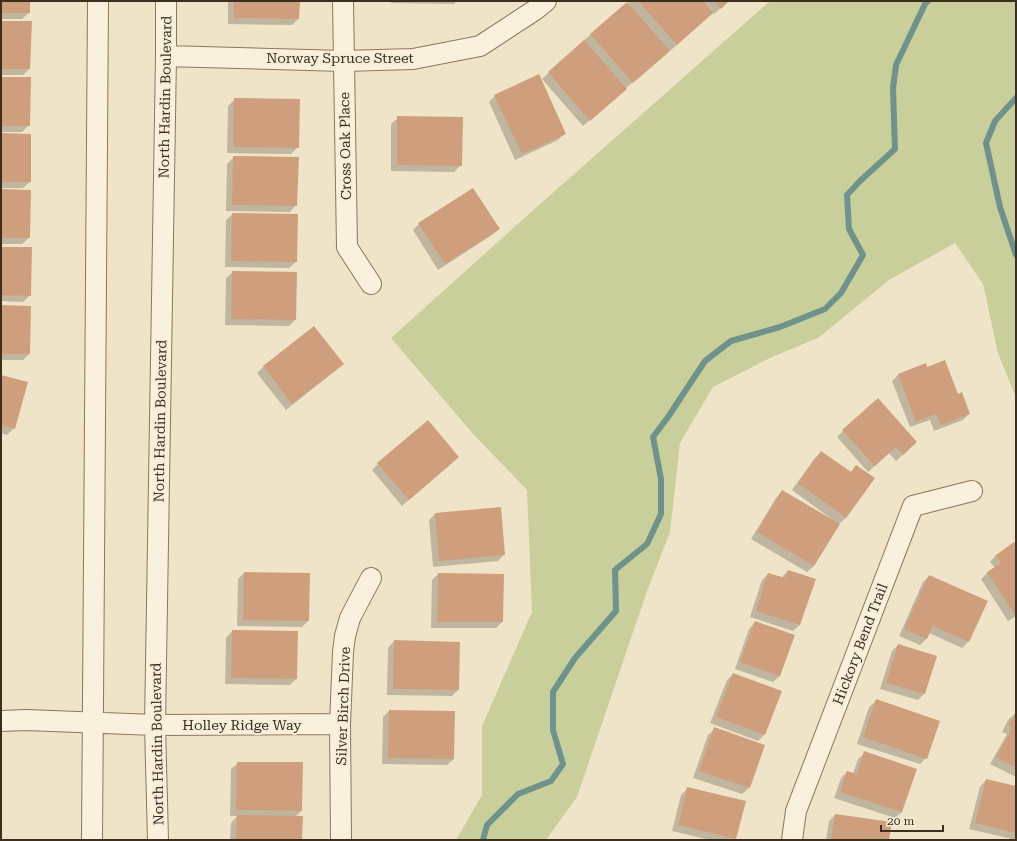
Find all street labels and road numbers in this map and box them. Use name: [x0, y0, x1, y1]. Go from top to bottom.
street label: North Hardin Boulevard: [156, 15, 174, 179]
street label: Norway Spruce Street: [266, 50, 414, 66]
street label: Cross Oak Place: [336, 91, 354, 200]
street label: North Hardin Boulevard: [151, 339, 169, 503]
street label: Hickory Bend Trail: [829, 580, 891, 707]
street label: Silver Birch Drive: [333, 646, 353, 766]
street label: North Hardin Boulevard: [148, 662, 166, 826]
street label: Holley Ridge Way: [182, 717, 302, 733]

